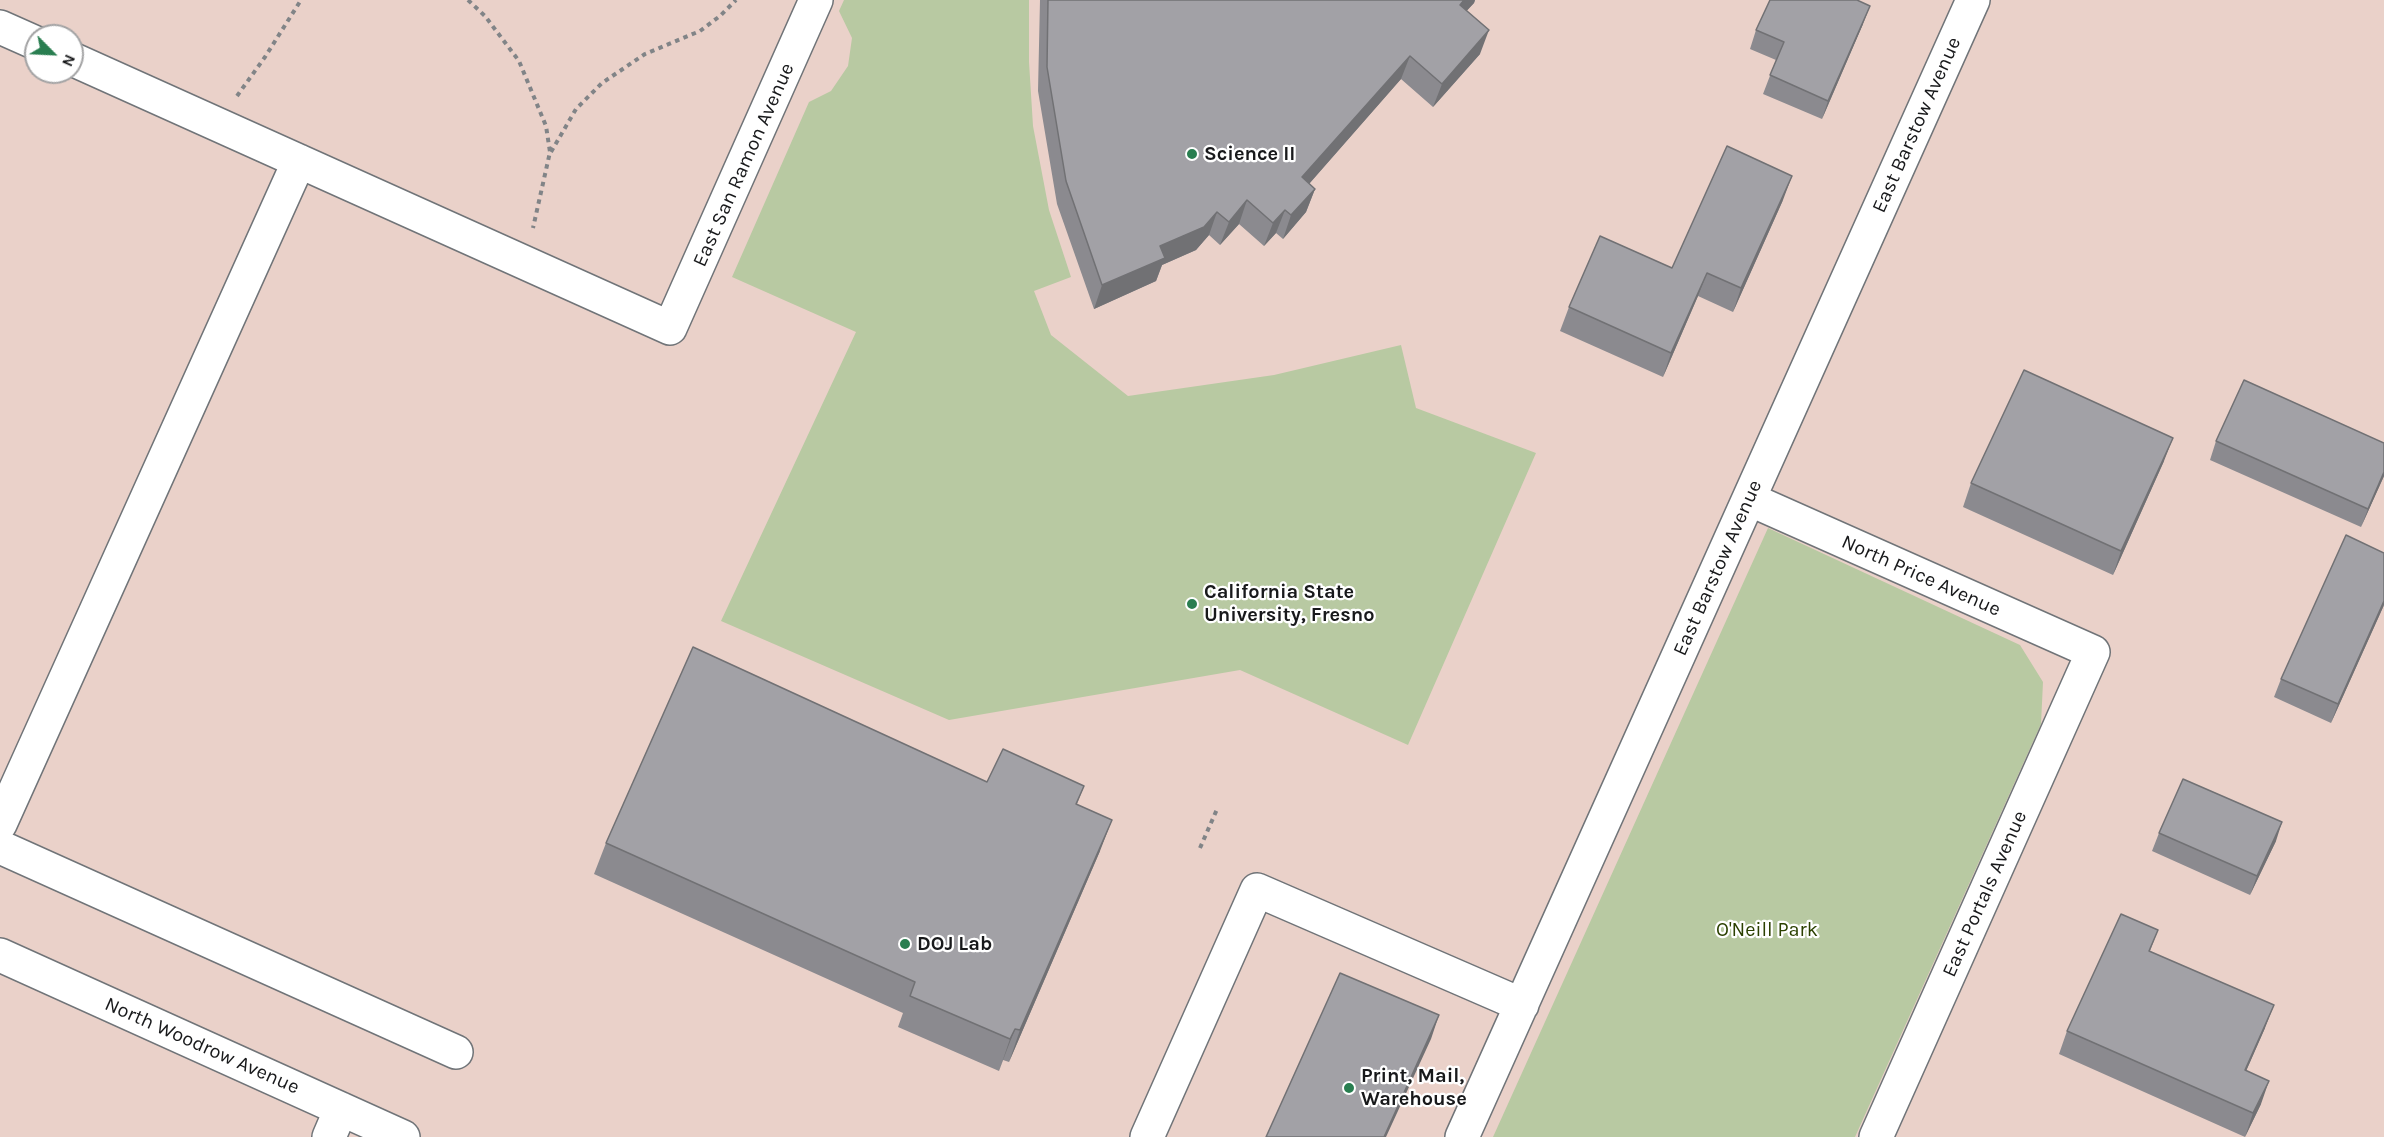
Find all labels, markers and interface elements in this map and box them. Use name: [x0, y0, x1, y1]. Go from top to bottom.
north arrow: [24, 24, 84, 84]
street label: East Barstow Avenue: [1867, 33, 1967, 217]
text: N: [58, 52, 80, 70]
street label: East San Ramon Avenue: [688, 59, 800, 271]
place label: Science II: [1204, 142, 1295, 166]
marker: Science II: [1185, 147, 1199, 161]
street label: East Barstow Avenue: [1668, 476, 1768, 660]
street label: North Price Avenue: [1838, 530, 2004, 622]
place label: California State University, Fresno: [1204, 580, 1375, 627]
marker: California State University, Fresno: [1185, 597, 1199, 611]
street label: East Portals Avenue: [1938, 807, 2032, 981]
park label: O'Neill Park: [1716, 918, 1818, 942]
place label: DOJ Lab: [917, 932, 992, 956]
marker: DOJ Lab: [898, 937, 912, 951]
street label: North Woodrow Avenue: [101, 992, 303, 1100]
place label: Print, Mail, Warehouse: [1361, 1064, 1467, 1111]
marker: Print, Mail, Warehouse: [1342, 1081, 1356, 1095]

